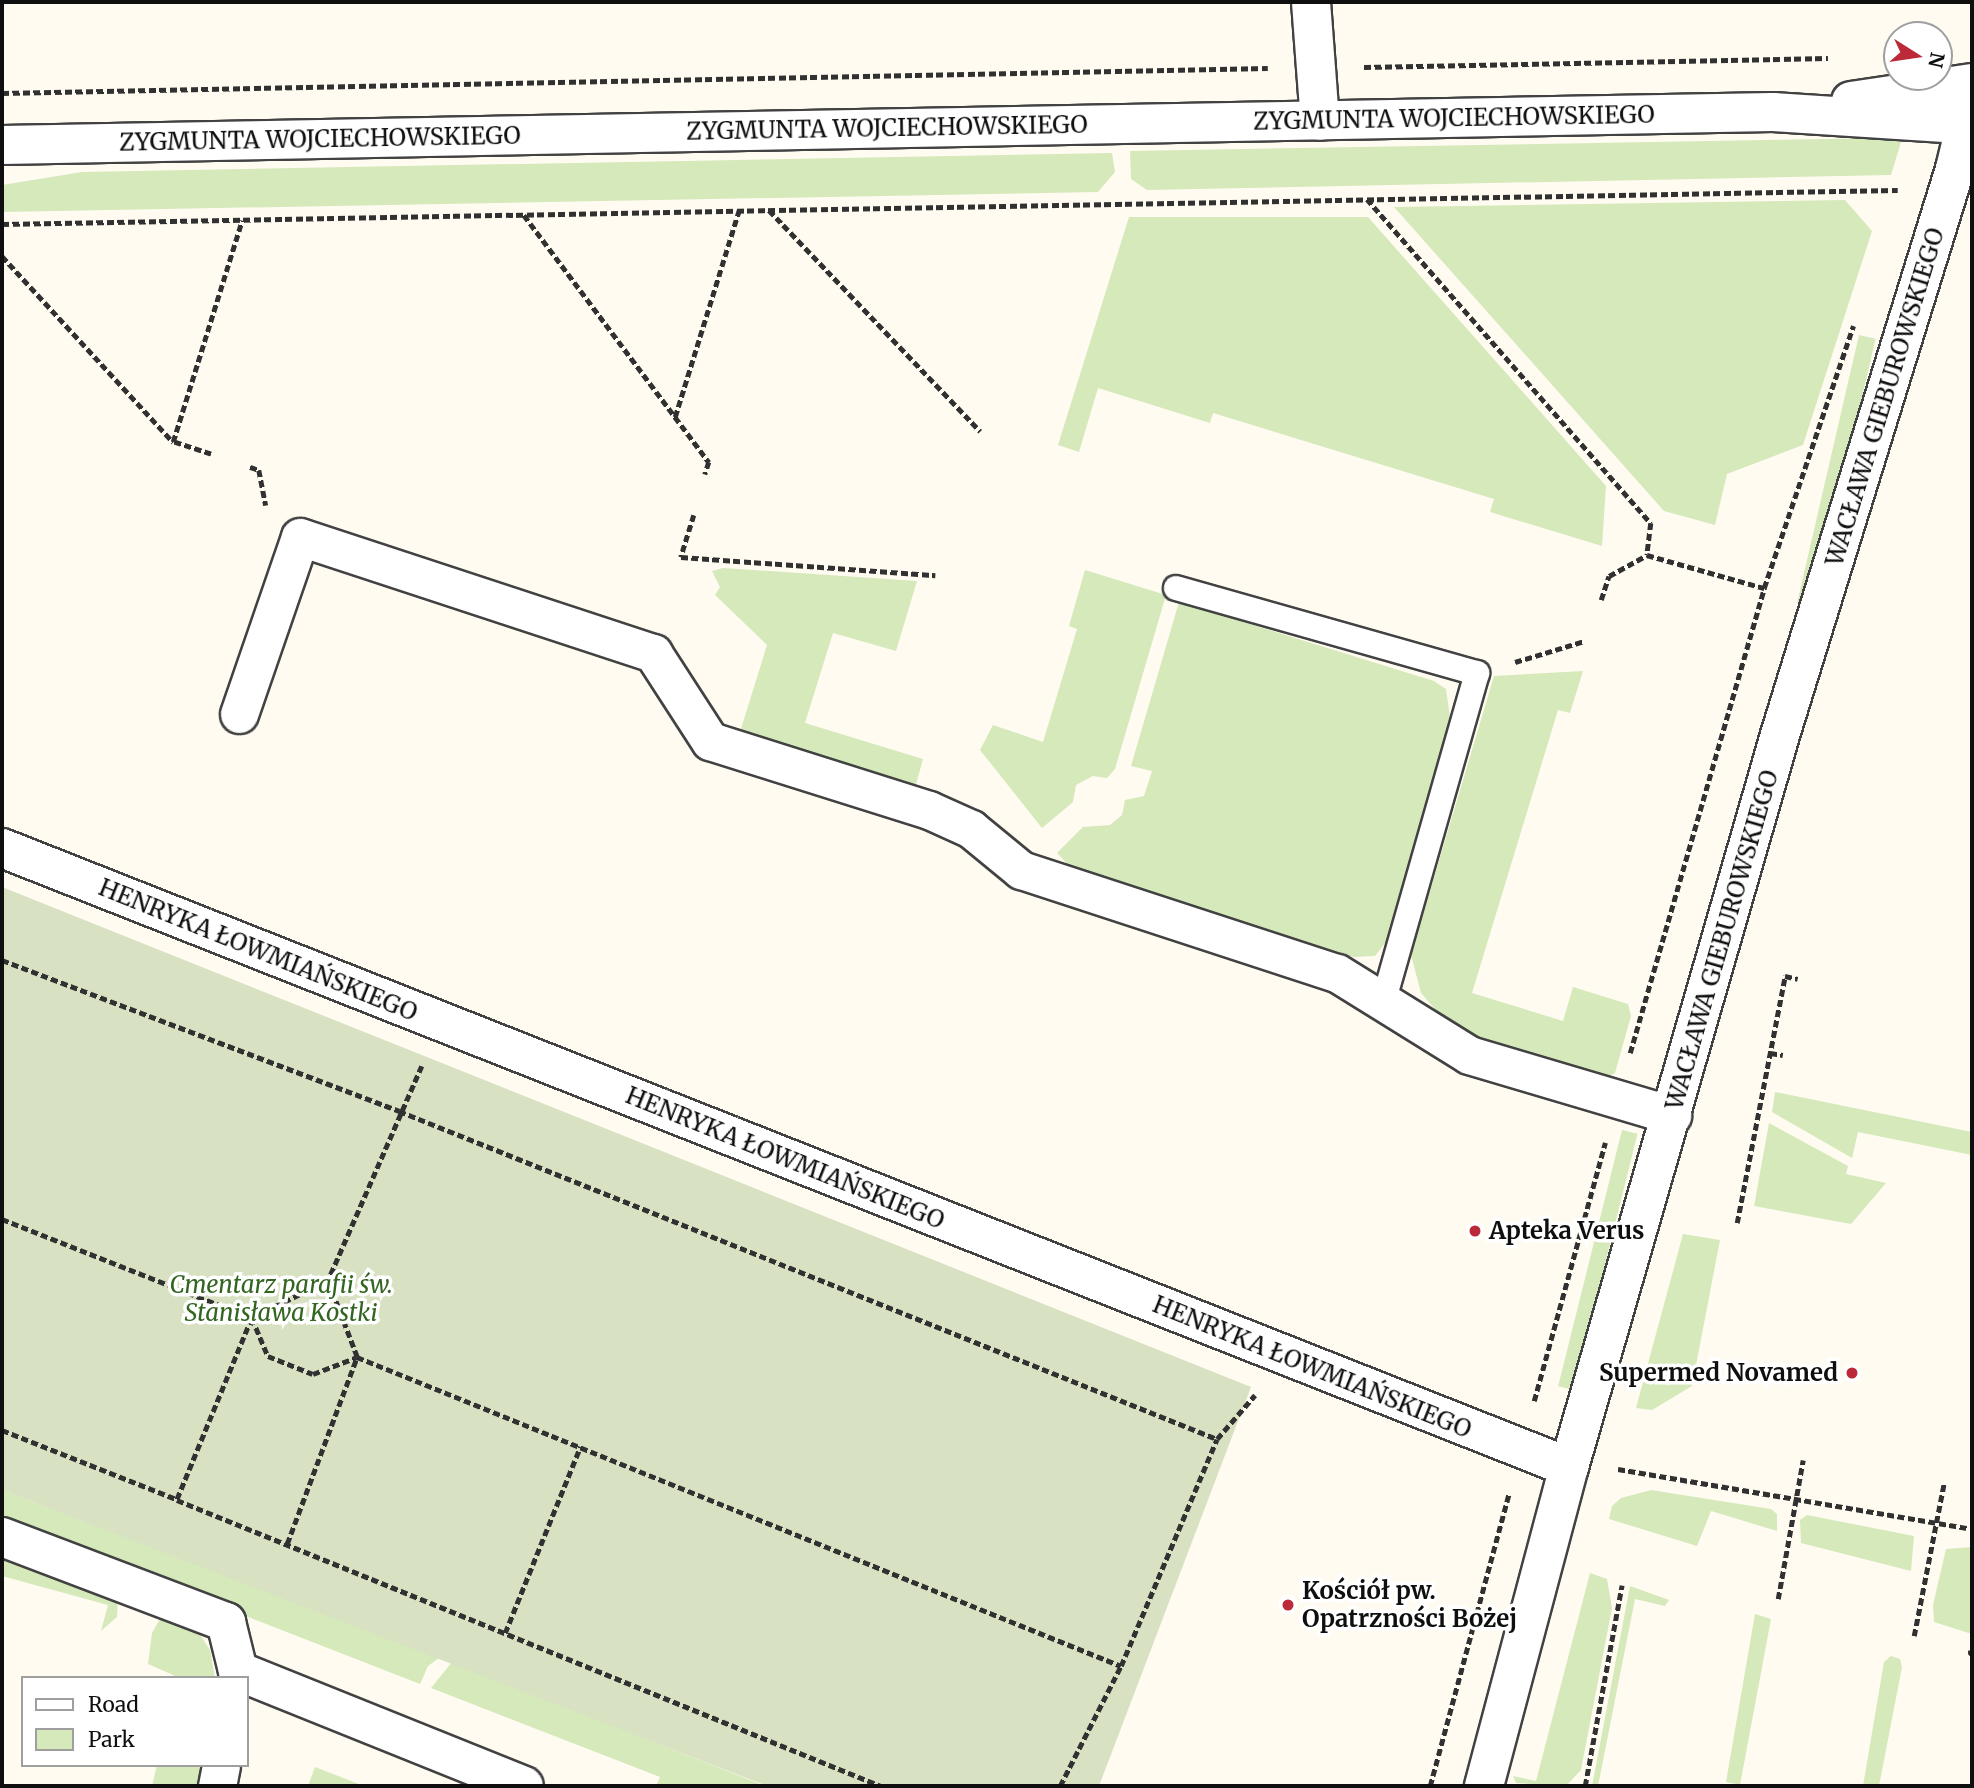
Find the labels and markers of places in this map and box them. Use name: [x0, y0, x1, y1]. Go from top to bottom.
place label: Apteka Verus: [1489, 1217, 1645, 1245]
marker: Apteka Verus: [1467, 1223, 1483, 1239]
place label: Supermed Novamed: [1599, 1359, 1838, 1387]
marker: Supermed Novamed: [1844, 1365, 1860, 1381]
place label: Kościół pw. Opatrzności Bożej: [1302, 1577, 1517, 1633]
marker: Kościół pw. Opatrzności Bożej: [1280, 1597, 1296, 1613]

